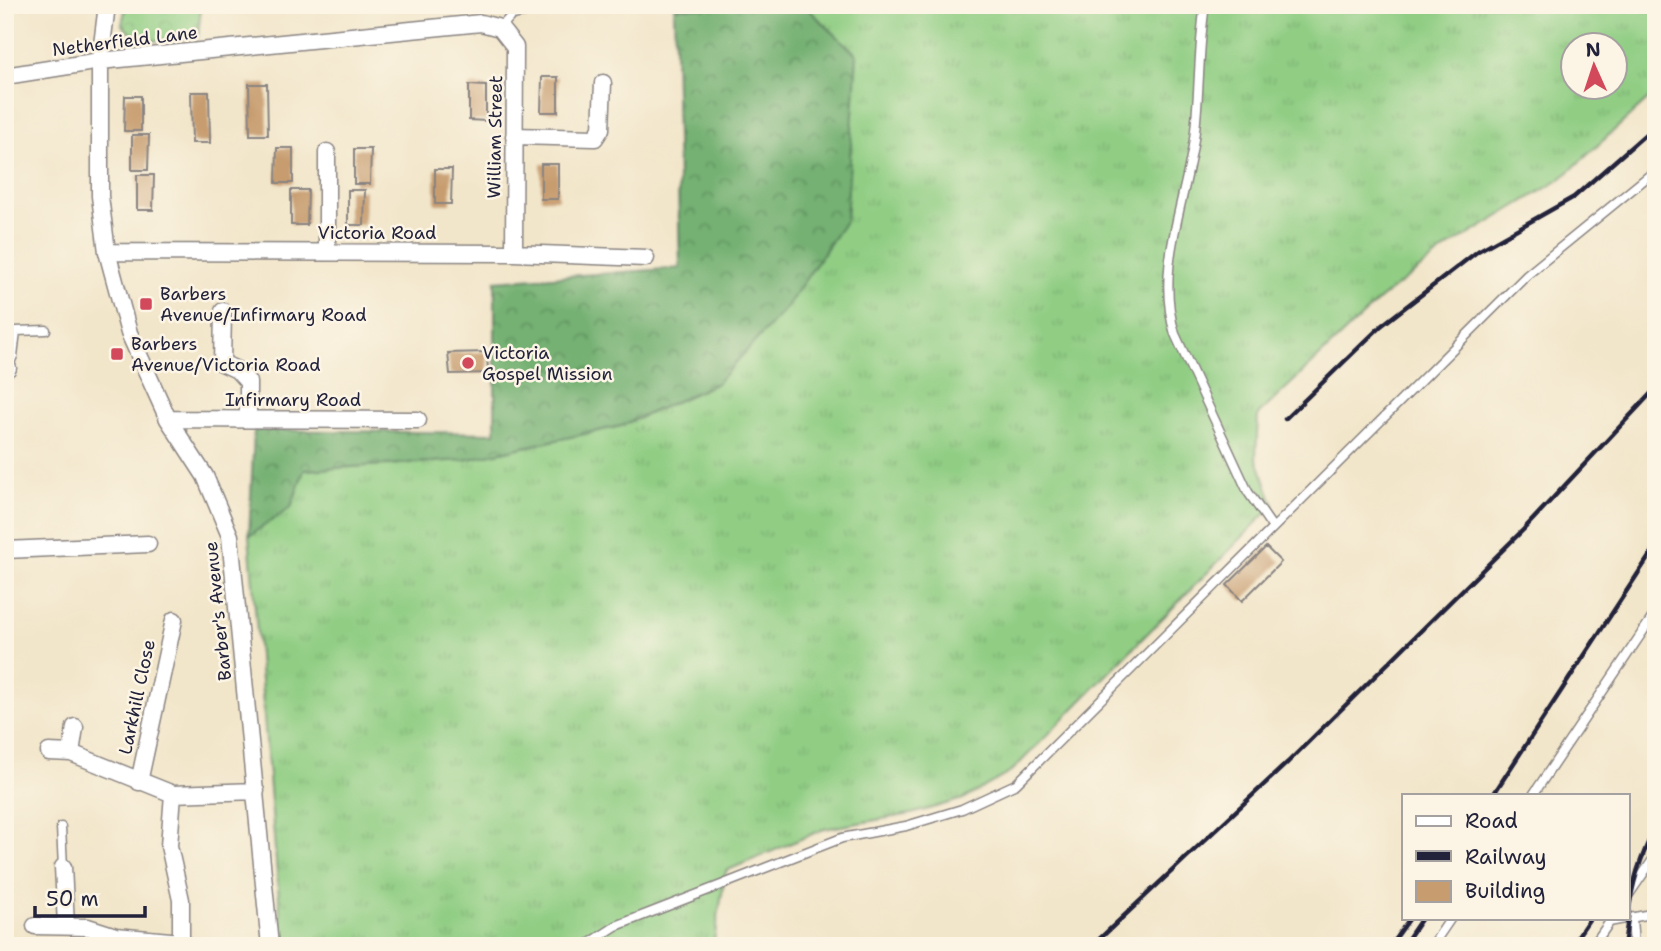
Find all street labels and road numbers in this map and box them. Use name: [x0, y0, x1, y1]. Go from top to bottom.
street label: Netherfield Lane: [51, 20, 199, 62]
street label: William Street: [482, 75, 508, 199]
street label: Victoria Road: [318, 221, 436, 245]
street label: Infirmary Road: [225, 388, 361, 412]
street label: Barber's Avenue: [199, 540, 237, 682]
street label: Larkhill Close: [113, 637, 161, 757]

